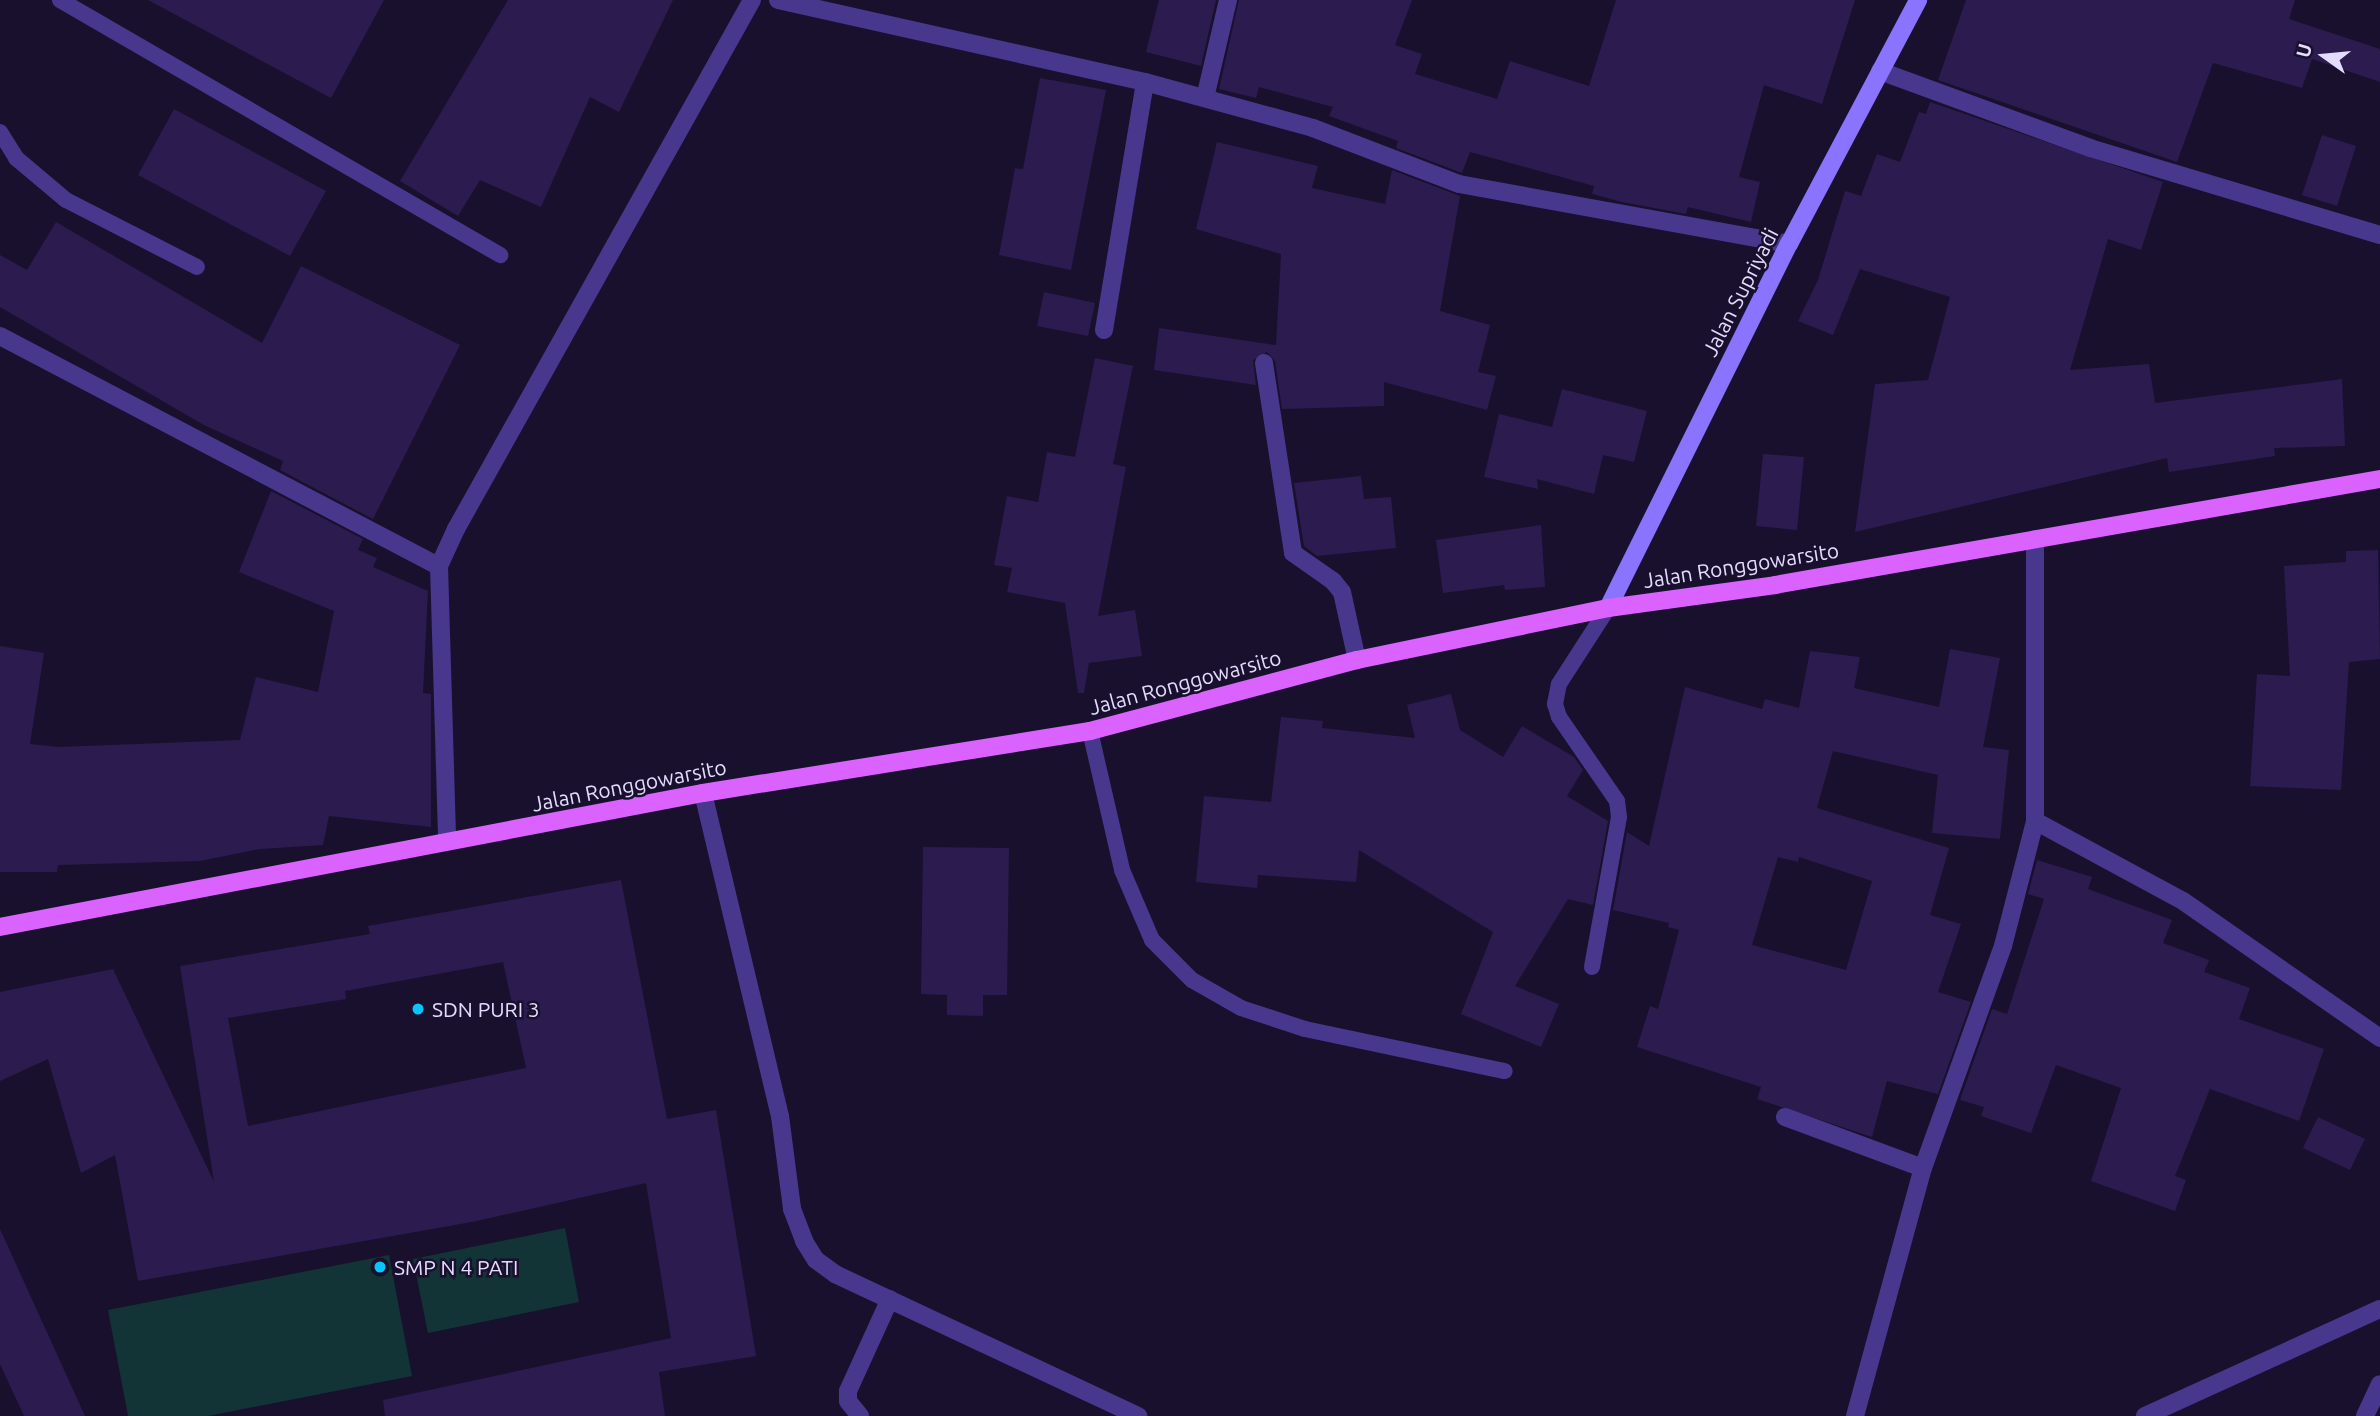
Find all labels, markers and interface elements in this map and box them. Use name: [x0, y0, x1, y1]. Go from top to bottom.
north arrow: [2289, 21, 2359, 91]
text: U: [2291, 41, 2316, 60]
street label: Jalan Supriyadi: [1697, 224, 1783, 360]
street label: Jalan Ronggowarsito: [1641, 537, 1841, 593]
street label: Jalan Ronggowarsito: [1086, 644, 1284, 720]
street label: Jalan Ronggowarsito: [530, 754, 728, 816]
place label: SDN PURI 3: [432, 996, 540, 1022]
marker: SDN PURI 3: [410, 1001, 426, 1017]
place label: SMP N 4 PATI: [394, 1254, 518, 1280]
marker: SMP N 4 PATI: [372, 1259, 388, 1275]

